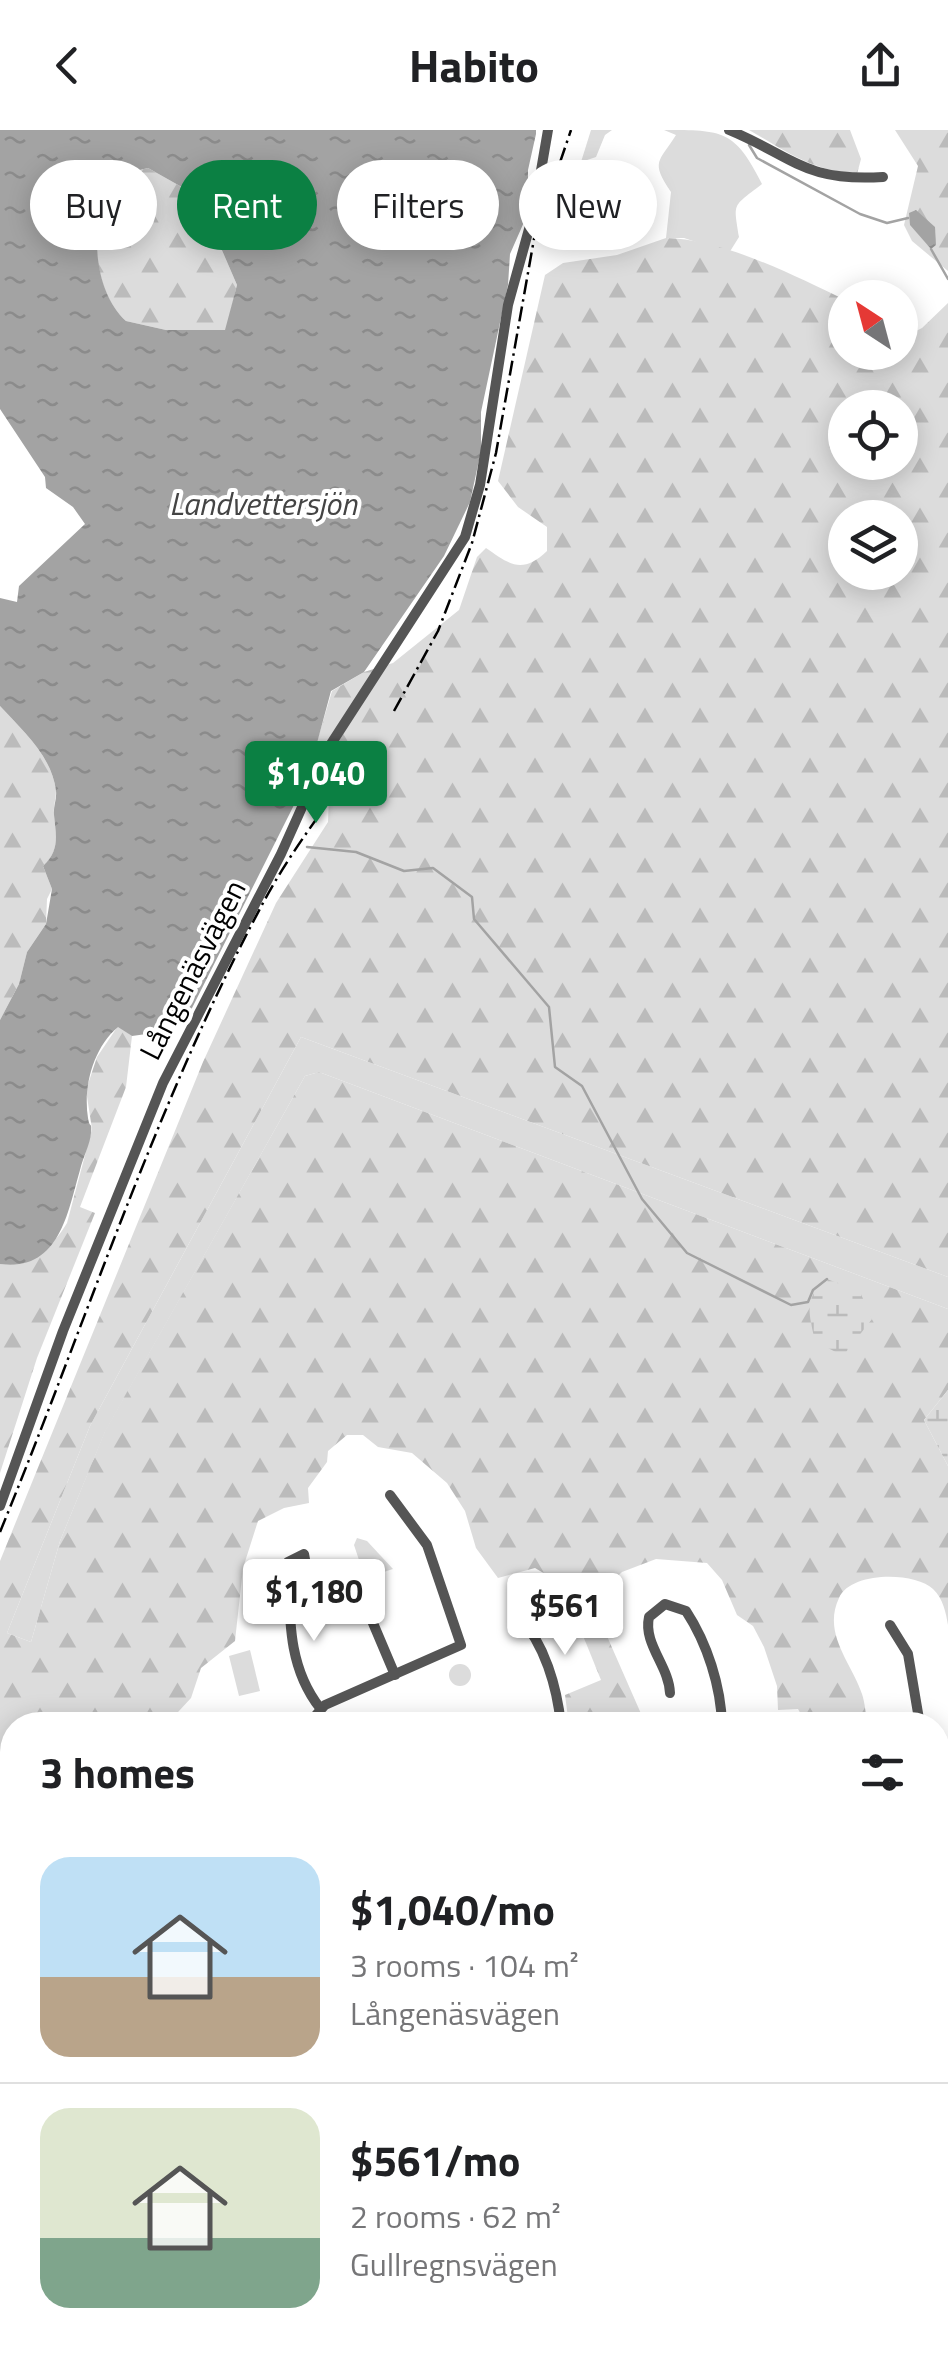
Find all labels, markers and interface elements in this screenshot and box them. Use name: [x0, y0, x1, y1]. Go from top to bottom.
text: Habito: [409, 31, 539, 99]
icon: back: [40, 38, 95, 93]
icon: share: [853, 38, 908, 93]
chip: Buy: [30, 160, 157, 250]
chip: Rent: [177, 160, 317, 250]
chip: Filters: [337, 160, 499, 250]
chip: New: [519, 160, 657, 250]
north arrow: [828, 280, 918, 370]
map controls: [828, 280, 918, 590]
button: locate: [828, 390, 918, 480]
water label: Landvettersjön: [169, 479, 358, 527]
button: layers: [828, 500, 918, 590]
pin: $1,040: [235, 741, 397, 826]
text: $1,040: [267, 749, 365, 797]
street label: Långenäsvägen: [127, 871, 257, 1068]
pin: $1,180: [233, 1559, 395, 1644]
text: $1,180: [265, 1567, 363, 1615]
pin: $561: [506, 1573, 624, 1658]
text: $561: [529, 1581, 601, 1629]
text: 3 homes: [40, 1740, 195, 1804]
icon: filters: [855, 1745, 910, 1800]
text: $1,040/mo: [350, 1877, 555, 1941]
icon: home: [120, 1897, 240, 2017]
text: 3 rooms · 104 m²: [350, 1941, 579, 1989]
text: Långenäsvägen: [350, 1989, 560, 2037]
text: $561/mo: [350, 2128, 520, 2192]
icon: home: [120, 2148, 240, 2268]
text: 2 rooms · 62 m²: [350, 2192, 561, 2240]
text: Gullregnsvägen: [350, 2240, 558, 2288]

